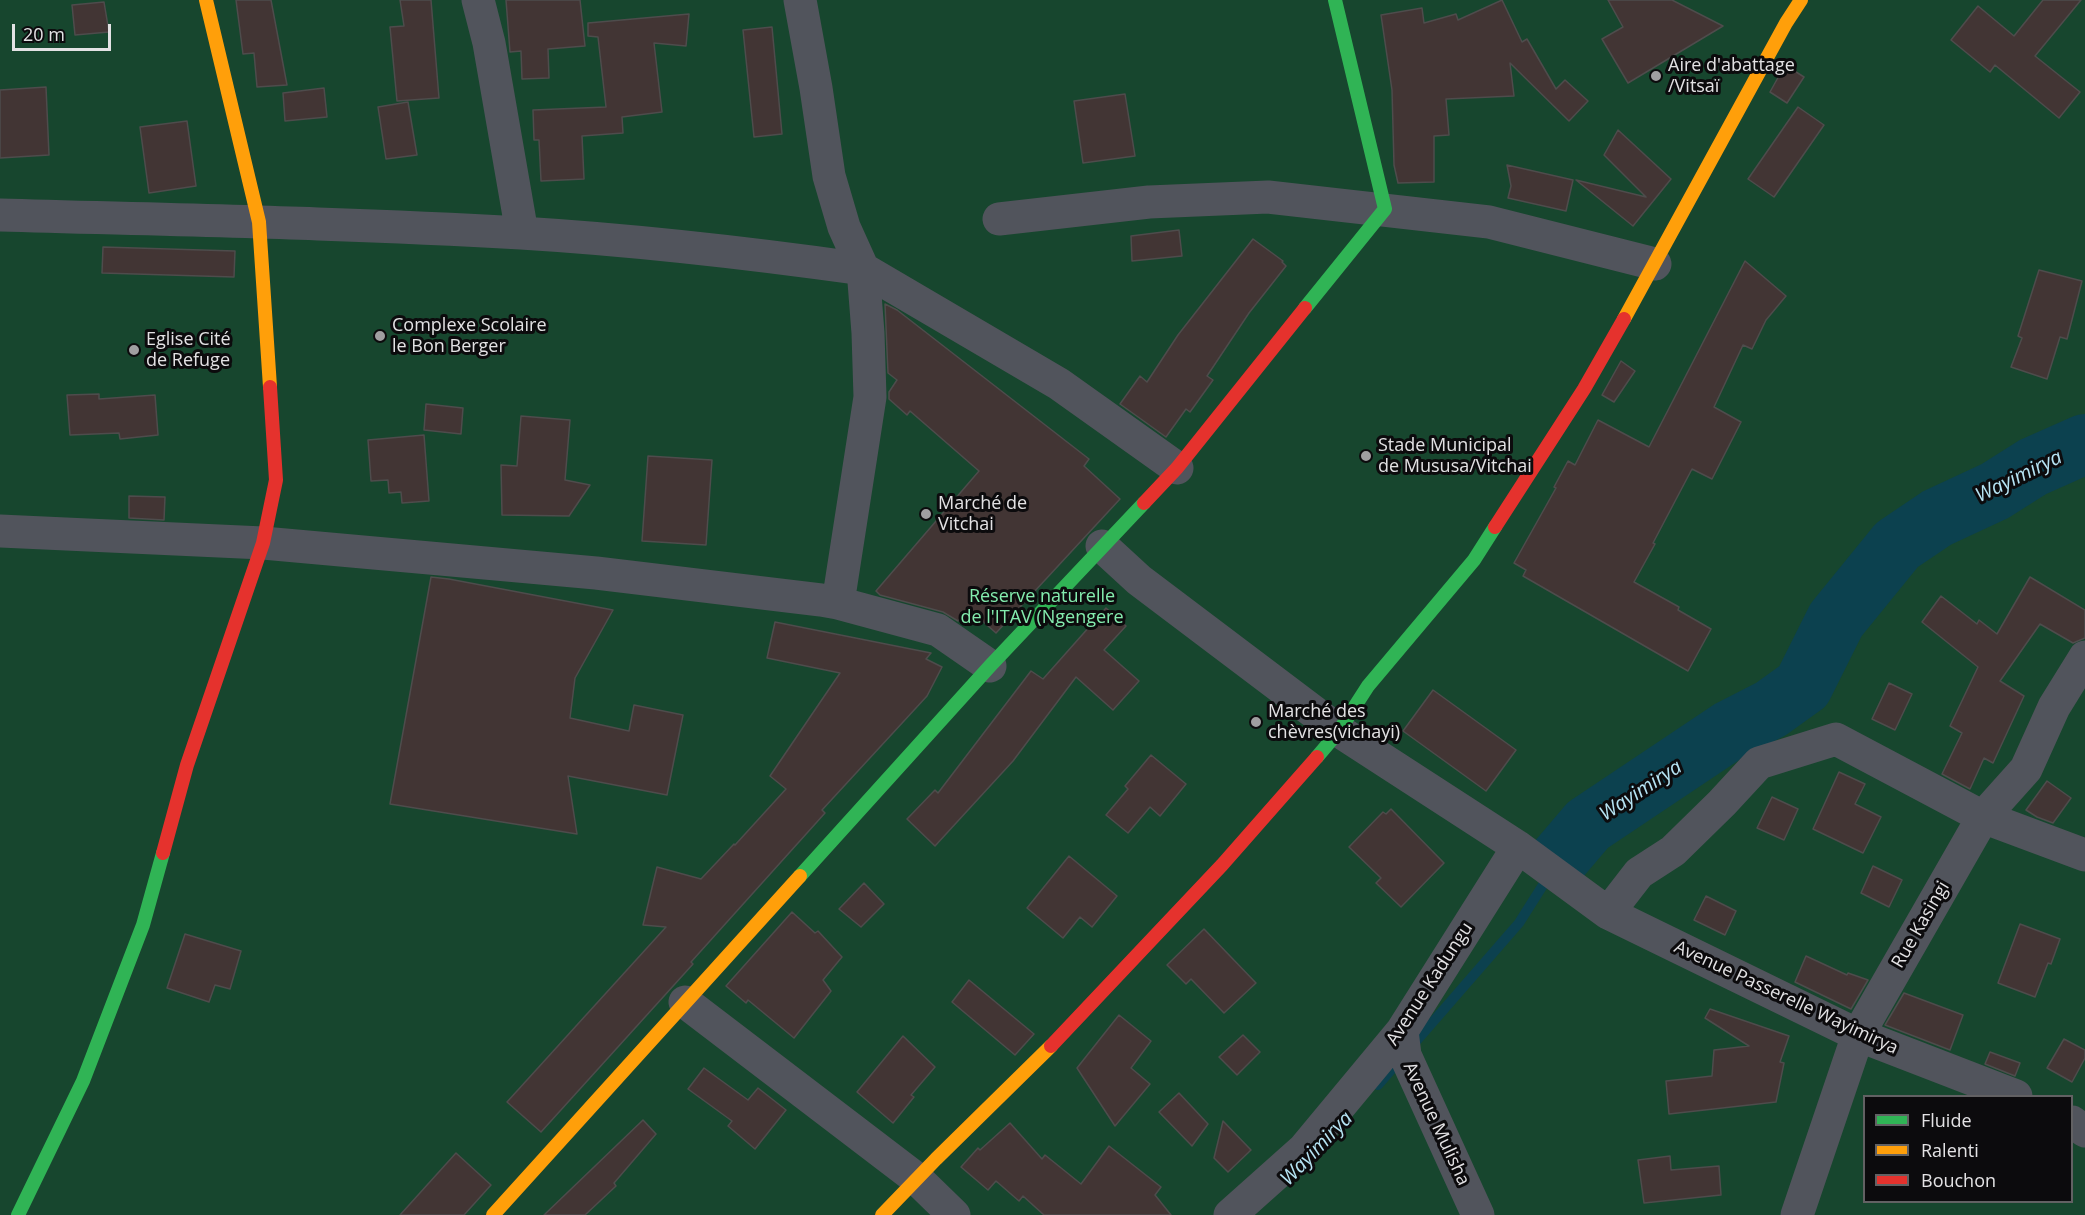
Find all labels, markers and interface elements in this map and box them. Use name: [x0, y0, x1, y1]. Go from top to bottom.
scale bar: [15, 12, 114, 50]
text: 20 m: [23, 22, 65, 46]
place label: Aire d'abattage /Vitsaï: [1668, 55, 1795, 98]
marker: Aire d'abattage /Vitsaï: [1649, 69, 1663, 83]
place label: Complexe Scolaire le Bon Berger: [392, 315, 547, 358]
place label: Eglise Cité de Refuge: [146, 329, 231, 372]
marker: Complexe Scolaire le Bon Berger: [373, 329, 387, 343]
marker: Eglise Cité de Refuge: [127, 343, 141, 357]
place label: Stade Municipal de Mususa/Vitchai: [1378, 435, 1532, 478]
water label: Wayimirya: [1972, 446, 2066, 508]
marker: Stade Municipal de Mususa/Vitchai: [1359, 449, 1373, 463]
place label: Marché de Vitchai: [938, 493, 1027, 536]
marker: Marché de Vitchai: [919, 507, 933, 521]
park label: Réserve naturelle de l'ITAV (Ngengere: [960, 586, 1124, 628]
place label: Marché des chèvres(vichayi): [1268, 701, 1400, 744]
marker: Marché des chèvres(vichayi): [1249, 715, 1263, 729]
water label: Wayimirya: [1595, 755, 1687, 827]
street label: Rue Kasingi: [1888, 878, 1954, 972]
street label: Avenue Kadungu: [1382, 918, 1478, 1050]
street label: Avenue Passerelle Wayimirya: [1671, 937, 1901, 1059]
street label: Avenue Mulisha: [1398, 1059, 1474, 1189]
legend: [1863, 1095, 2073, 1203]
water label: Wayimirya: [1276, 1107, 1358, 1191]
text: Fluide: [1921, 1108, 1972, 1132]
text: Ralenti: [1921, 1138, 1979, 1162]
text: Bouchon: [1921, 1168, 1996, 1192]

